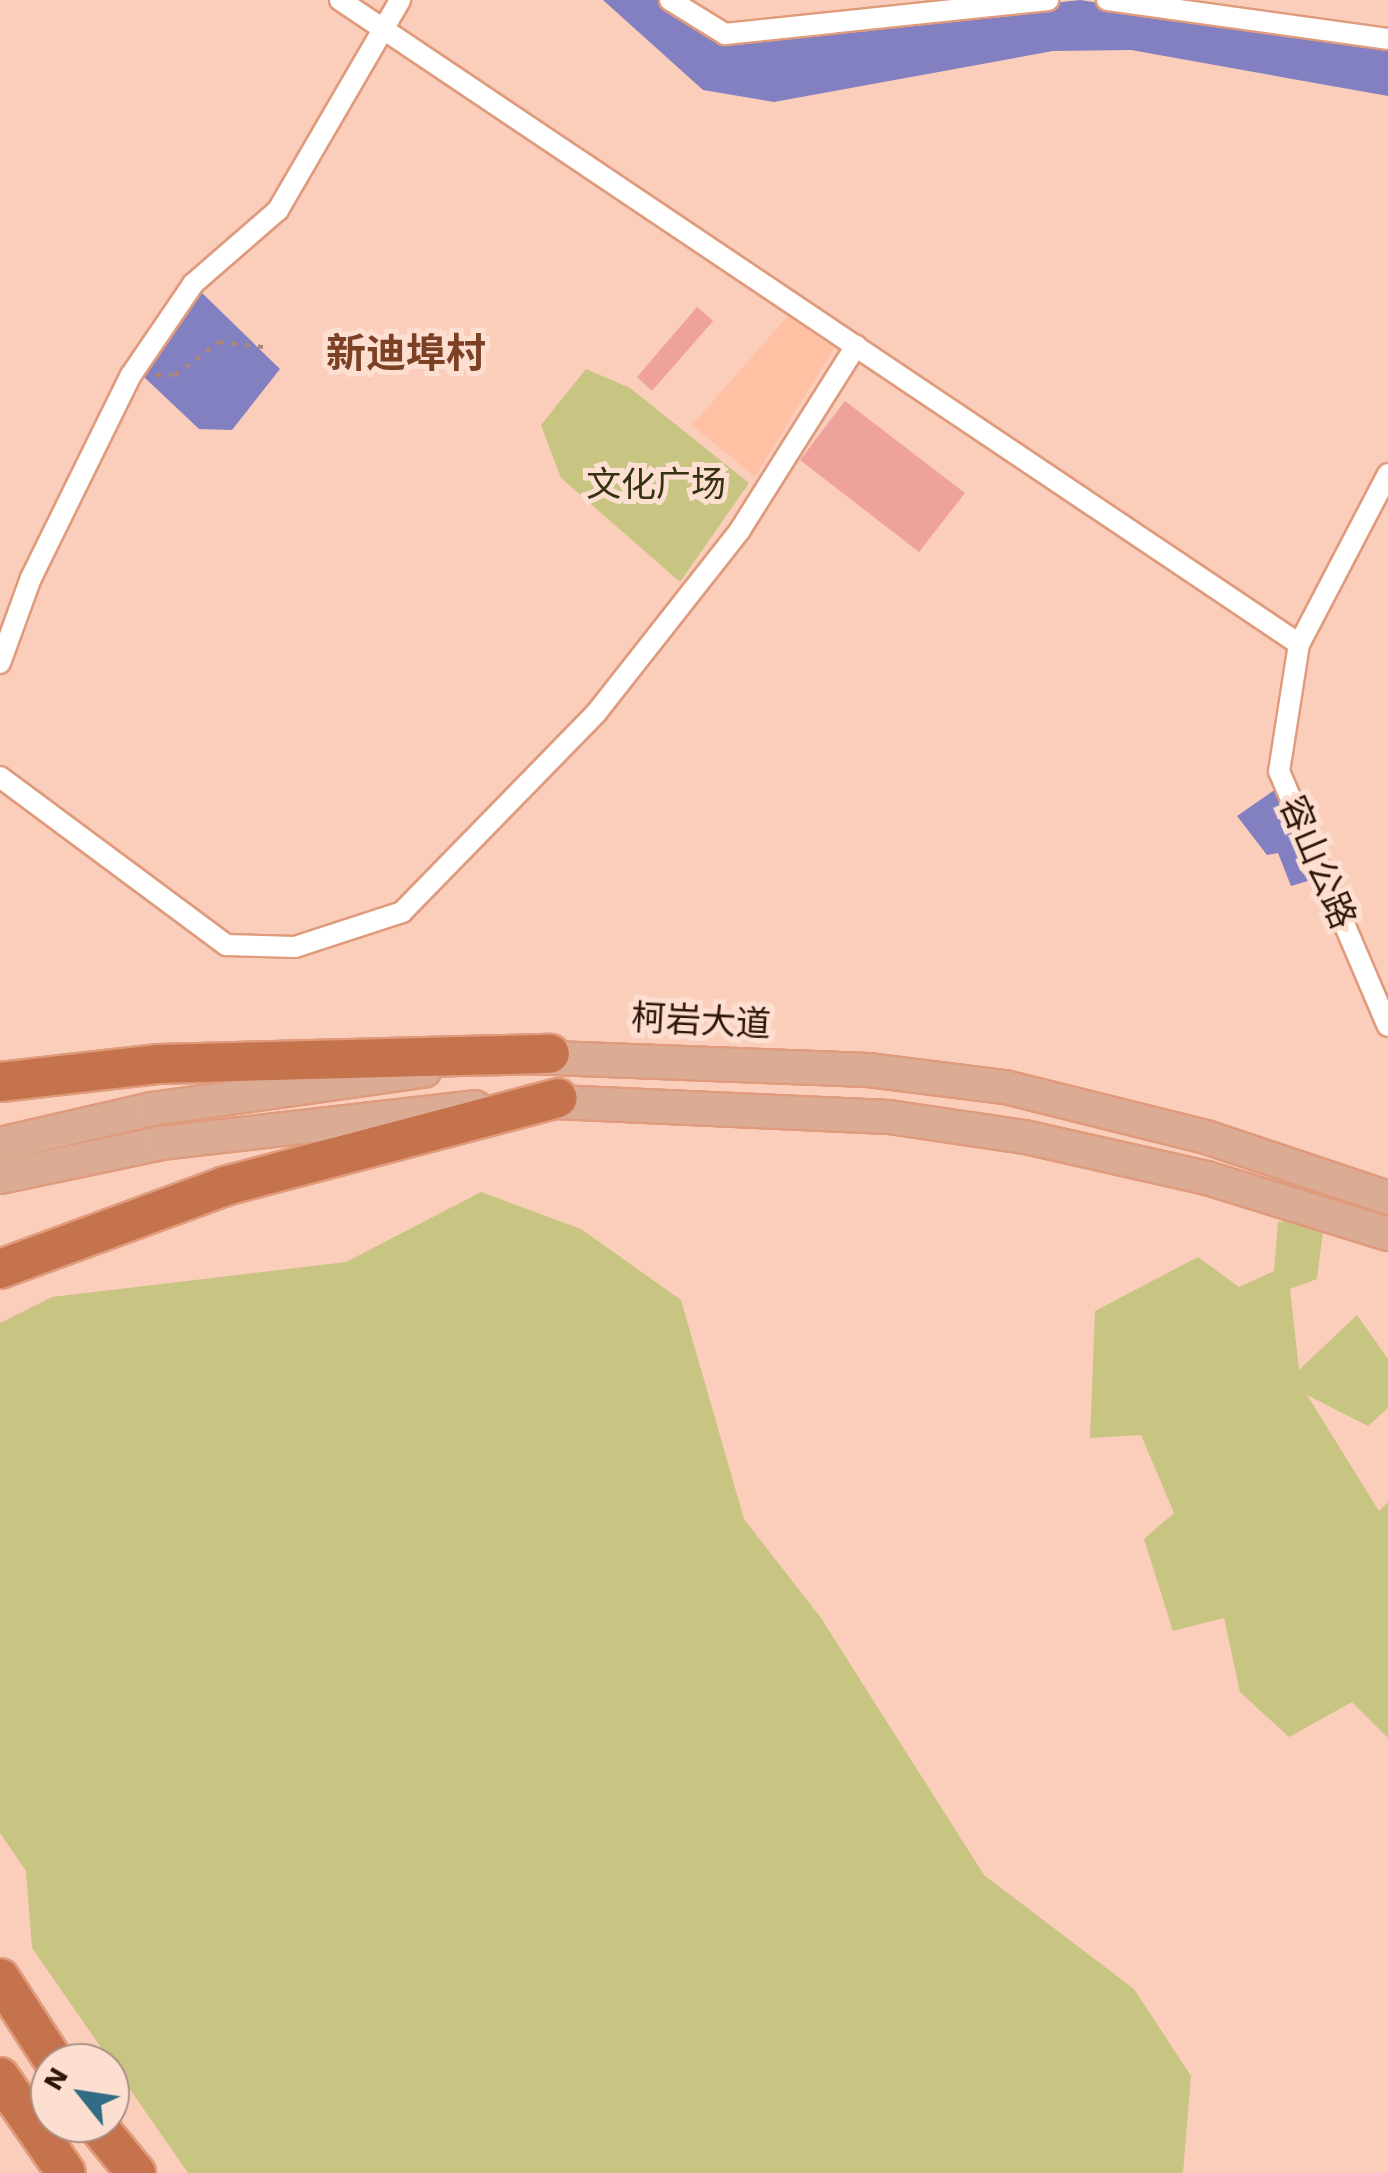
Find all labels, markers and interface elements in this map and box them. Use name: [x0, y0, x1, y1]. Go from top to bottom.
district label: 新迪埠村: [326, 330, 486, 378]
park label: 文化广场: [586, 463, 726, 505]
street label: 容山公路: [1271, 789, 1365, 935]
street label: 柯岩大道: [630, 996, 772, 1046]
north arrow: [30, 2043, 130, 2143]
text: N: [36, 2062, 75, 2096]

